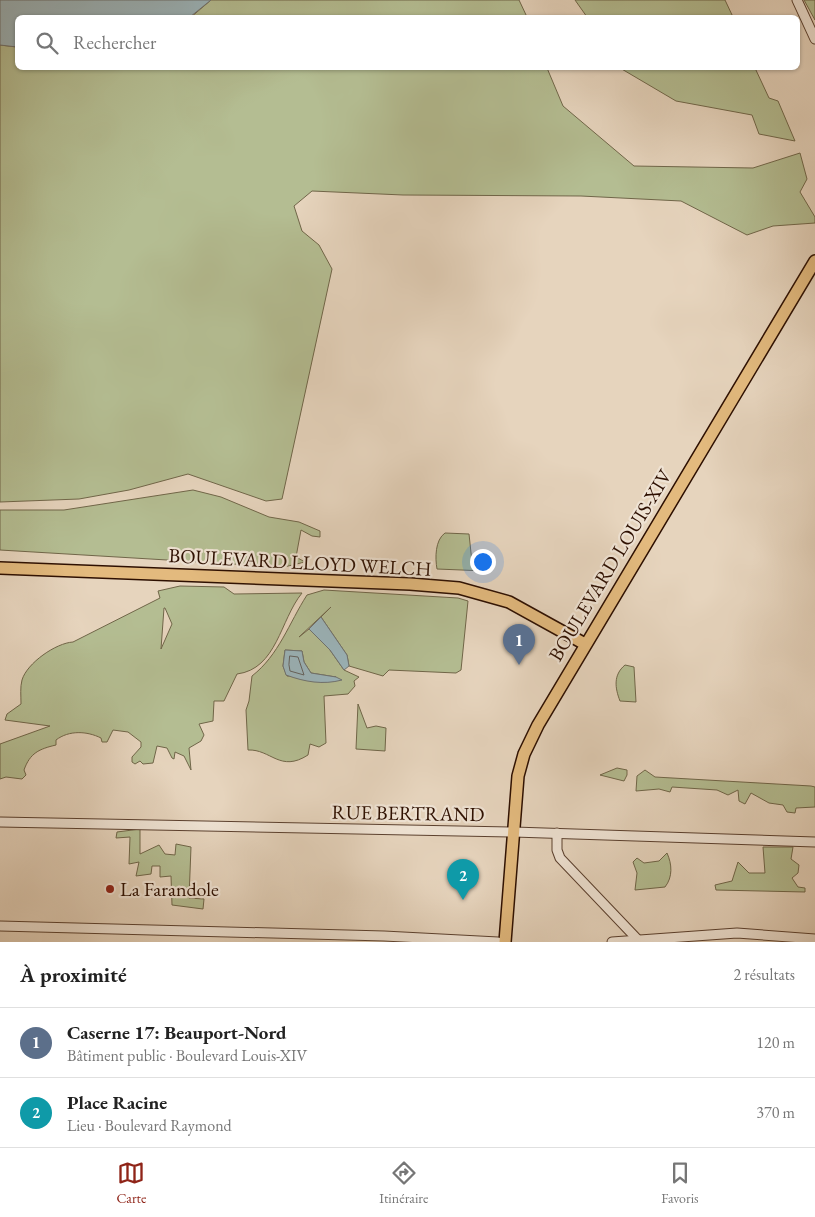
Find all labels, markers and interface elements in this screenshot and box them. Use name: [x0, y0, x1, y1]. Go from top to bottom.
search box: [15, 15, 800, 70]
icon: search: [33, 29, 61, 57]
text: Rechercher: [73, 30, 156, 55]
street label: BOULEVARD LOUIS-XIV: [542, 464, 678, 666]
street label: BOULEVARD LLOYD WELCH: [168, 542, 432, 582]
your location: [470, 549, 496, 575]
pin: 1: [503, 624, 535, 665]
street label: RUE BERTRAND: [331, 799, 485, 827]
pin: 2: [447, 859, 479, 900]
place label: La Farandole: [120, 876, 219, 902]
marker: La Farandole: [104, 883, 116, 895]
text: À proximité: [20, 961, 127, 988]
text: 2 résultats: [733, 964, 795, 985]
text: Caserne 17: Beauport-Nord: [67, 1020, 287, 1045]
text: 1: [32, 1032, 40, 1053]
text: 120 m: [756, 1032, 795, 1053]
text: Bâtiment public · Boulevard Louis-XIV: [67, 1045, 307, 1066]
text: Place Racine: [67, 1090, 167, 1115]
text: 2: [32, 1102, 40, 1123]
text: 370 m: [756, 1102, 795, 1123]
text: Lieu · Boulevard Raymond: [67, 1115, 232, 1136]
tab: Carte: [116, 1159, 146, 1207]
tab: Itinéraire: [379, 1159, 428, 1207]
tab: Favoris: [661, 1159, 699, 1207]

